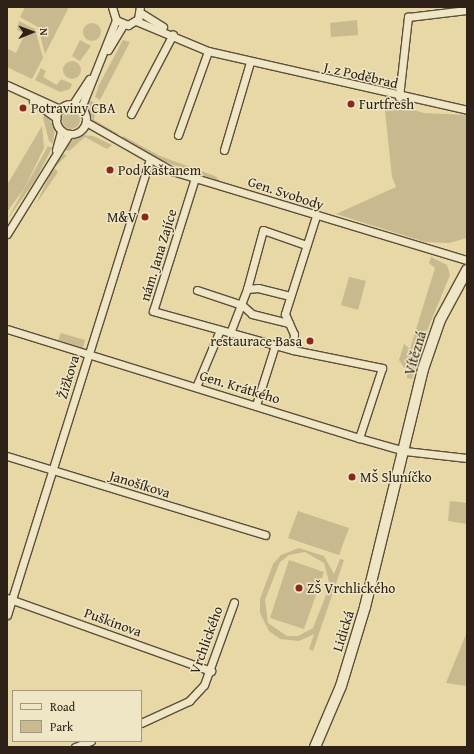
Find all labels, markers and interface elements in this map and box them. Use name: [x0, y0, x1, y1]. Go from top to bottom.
north arrow: [12, 12, 52, 52]
text: N: [36, 28, 52, 36]
street label: J. z Poděbrad: [322, 58, 400, 92]
place label: Furtfresh: [359, 96, 414, 112]
marker: Furtfresh: [346, 99, 356, 109]
place label: Potraviny CBA: [31, 100, 116, 116]
marker: Potraviny CBA: [18, 103, 28, 113]
place label: Pod Kaštanem: [118, 162, 201, 178]
marker: Pod Kaštanem: [105, 165, 115, 175]
street label: Gen. Svobody: [246, 173, 326, 213]
street label: nám. Jana Zajíce: [136, 207, 180, 303]
place label: M&V: [107, 209, 137, 225]
marker: M&V: [140, 212, 150, 222]
street label: Vítězná: [400, 329, 430, 377]
place label: restaurace Basa: [210, 333, 302, 349]
marker: restaurace Basa: [305, 336, 315, 346]
street label: Žižkova: [53, 353, 83, 401]
street label: Gen. Krátkého: [198, 367, 282, 407]
street label: Janošíkova: [108, 467, 172, 501]
place label: MŠ Sluníčko: [360, 469, 432, 485]
marker: MŠ Sluníčko: [347, 472, 357, 482]
place label: ZŠ Vrchlického: [307, 580, 395, 596]
marker: ZŠ Vrchlického: [294, 583, 304, 593]
street label: Puškinova: [82, 604, 144, 640]
street label: Vrchlického: [186, 604, 226, 676]
street label: Lidická: [329, 609, 357, 653]
legend: [12, 690, 142, 742]
text: Road: [50, 698, 75, 715]
text: Park: [50, 718, 73, 735]

